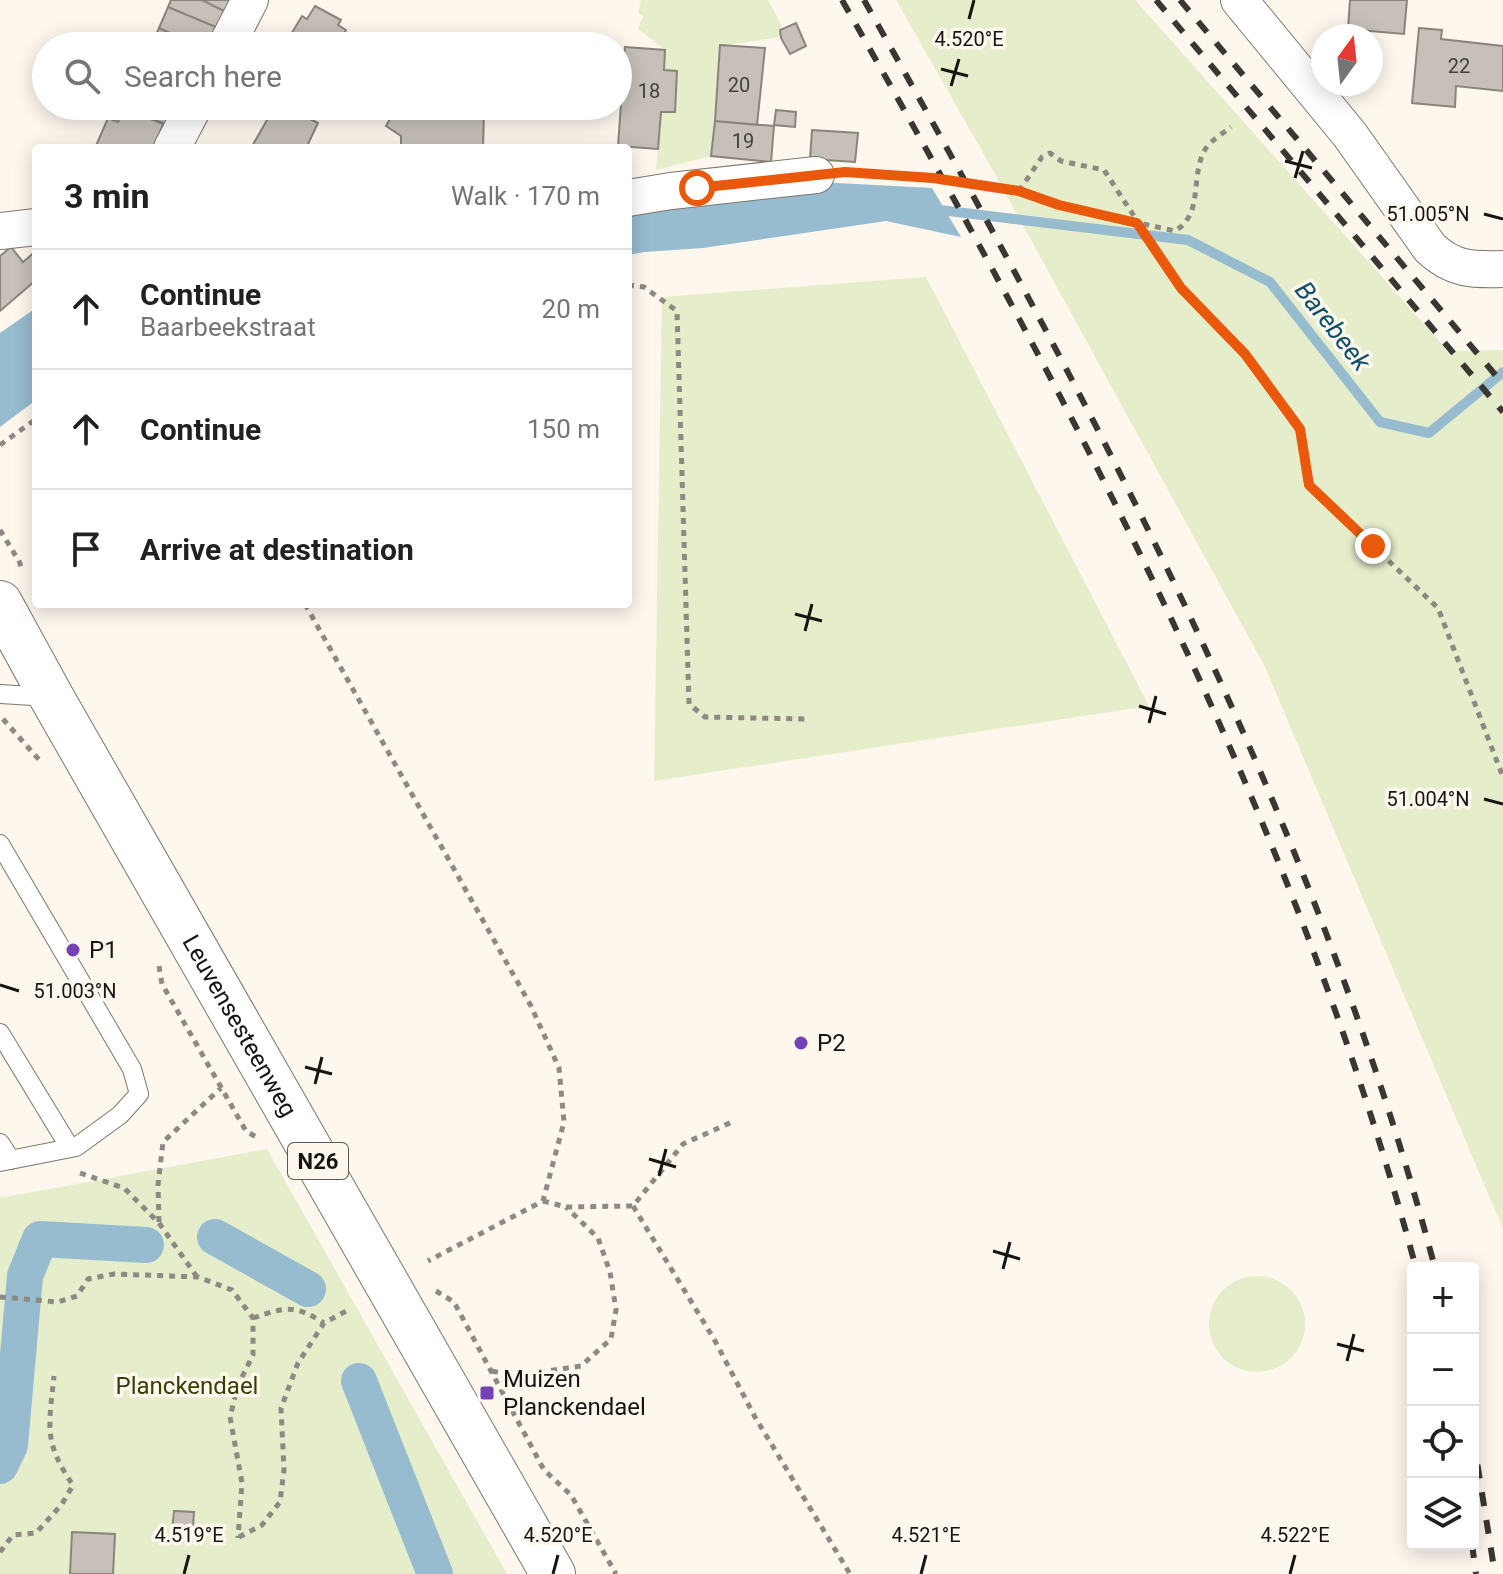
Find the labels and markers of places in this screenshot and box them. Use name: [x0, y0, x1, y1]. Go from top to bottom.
place label: P1: [89, 936, 118, 964]
marker: P1: [64, 941, 82, 959]
place label: P2: [817, 1029, 846, 1057]
marker: P2: [792, 1034, 810, 1052]
place label: Muizen Planckendael: [503, 1365, 646, 1421]
marker: Muizen Planckendael: [478, 1384, 496, 1402]

